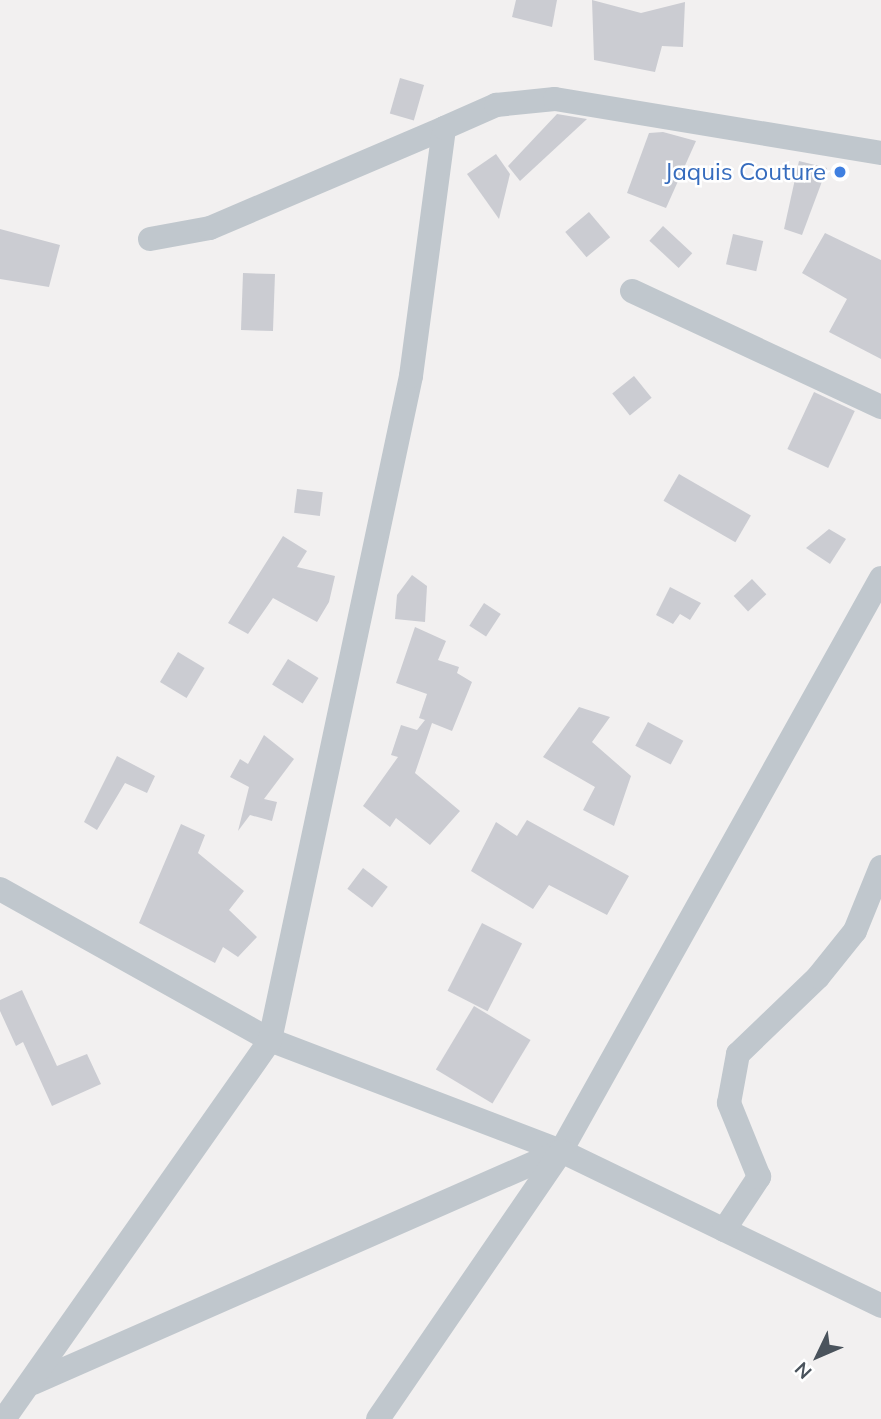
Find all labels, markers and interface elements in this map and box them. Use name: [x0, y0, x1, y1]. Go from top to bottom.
place label: Jaquis Couture: [665, 158, 826, 186]
marker: Jaquis Couture: [832, 164, 848, 180]
north arrow: [783, 1321, 853, 1391]
text: N: [789, 1357, 817, 1384]

